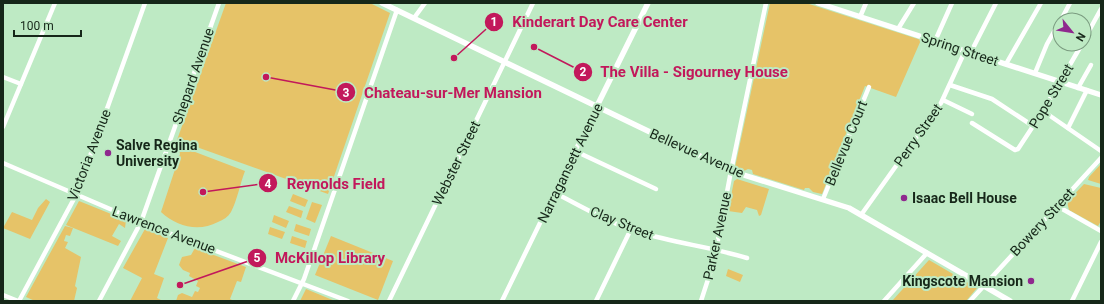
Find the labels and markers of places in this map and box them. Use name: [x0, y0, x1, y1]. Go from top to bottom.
callout: Kinderart Day Care Center: [484, 9, 695, 36]
callout: The Villa - Sigourney House: [573, 58, 796, 85]
callout: Chateau-sur-Mer Mansion: [336, 79, 550, 106]
place label: Salve Regina University: [116, 137, 198, 169]
marker: Salve Regina University: [103, 148, 113, 158]
callout: Reynolds Field: [258, 170, 393, 197]
place label: Isaac Bell House: [912, 190, 1017, 206]
marker: Isaac Bell House: [899, 193, 909, 203]
callout: McKillop Library: [247, 244, 393, 271]
place label: Kingscote Mansion: [902, 273, 1023, 289]
marker: Kingscote Mansion: [1026, 276, 1036, 286]

